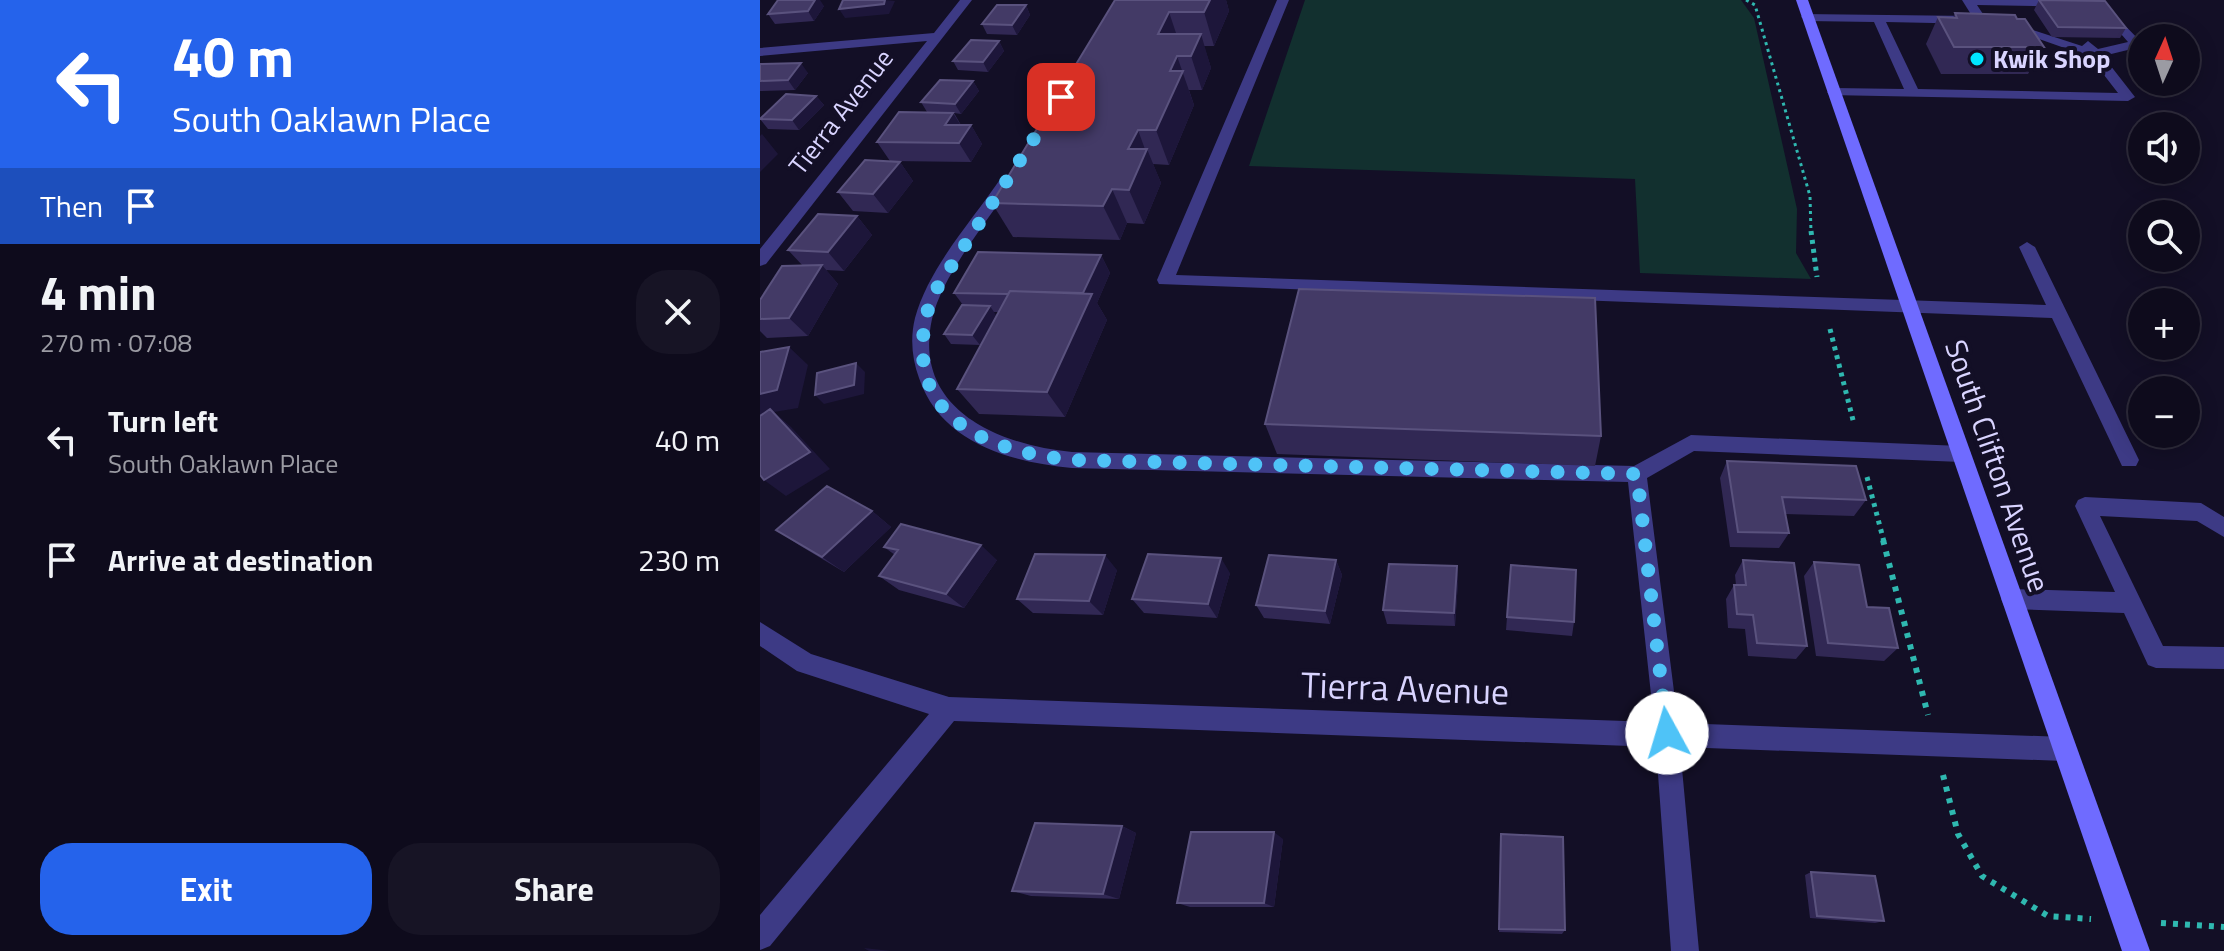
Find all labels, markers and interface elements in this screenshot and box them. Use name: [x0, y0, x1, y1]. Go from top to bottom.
text: 40 m: [172, 14, 294, 99]
north arrow: [2128, 24, 2200, 96]
map controls: [2128, 24, 2200, 448]
icon: left: [40, 32, 144, 136]
place label: Kwik Shop: [1993, 39, 2110, 78]
street label: Tierra Avenue: [779, 40, 902, 183]
marker: Kwik Shop: [1968, 50, 1986, 68]
pin: [1027, 63, 1095, 131]
icon: arrive: [1039, 75, 1083, 119]
text: South Oaklawn Place: [172, 91, 491, 146]
button: sound: [2128, 112, 2200, 184]
text: Then: [40, 183, 103, 229]
icon: arrive: [119, 184, 163, 228]
button: search: [2128, 200, 2200, 272]
text: 4 min: [40, 256, 157, 329]
button: close: [636, 270, 720, 354]
button: +: [2128, 288, 2200, 360]
text: 270 m · 07:08: [40, 323, 192, 362]
street label: South Clifton Avenue: [1933, 333, 2063, 598]
button: −: [2128, 376, 2200, 448]
text: Turn left: [108, 398, 218, 444]
text: 40 m: [655, 417, 720, 463]
icon: left: [40, 418, 84, 462]
text: South Oaklawn Place: [108, 444, 338, 483]
text: Arrive at destination: [108, 537, 373, 583]
text: 230 m: [638, 537, 720, 583]
icon: arrive: [40, 538, 84, 582]
street label: Tierra Avenue: [1300, 656, 1510, 719]
position arrow: [1625, 691, 1709, 775]
button: Exit: [40, 843, 372, 935]
button: Share: [388, 843, 720, 935]

